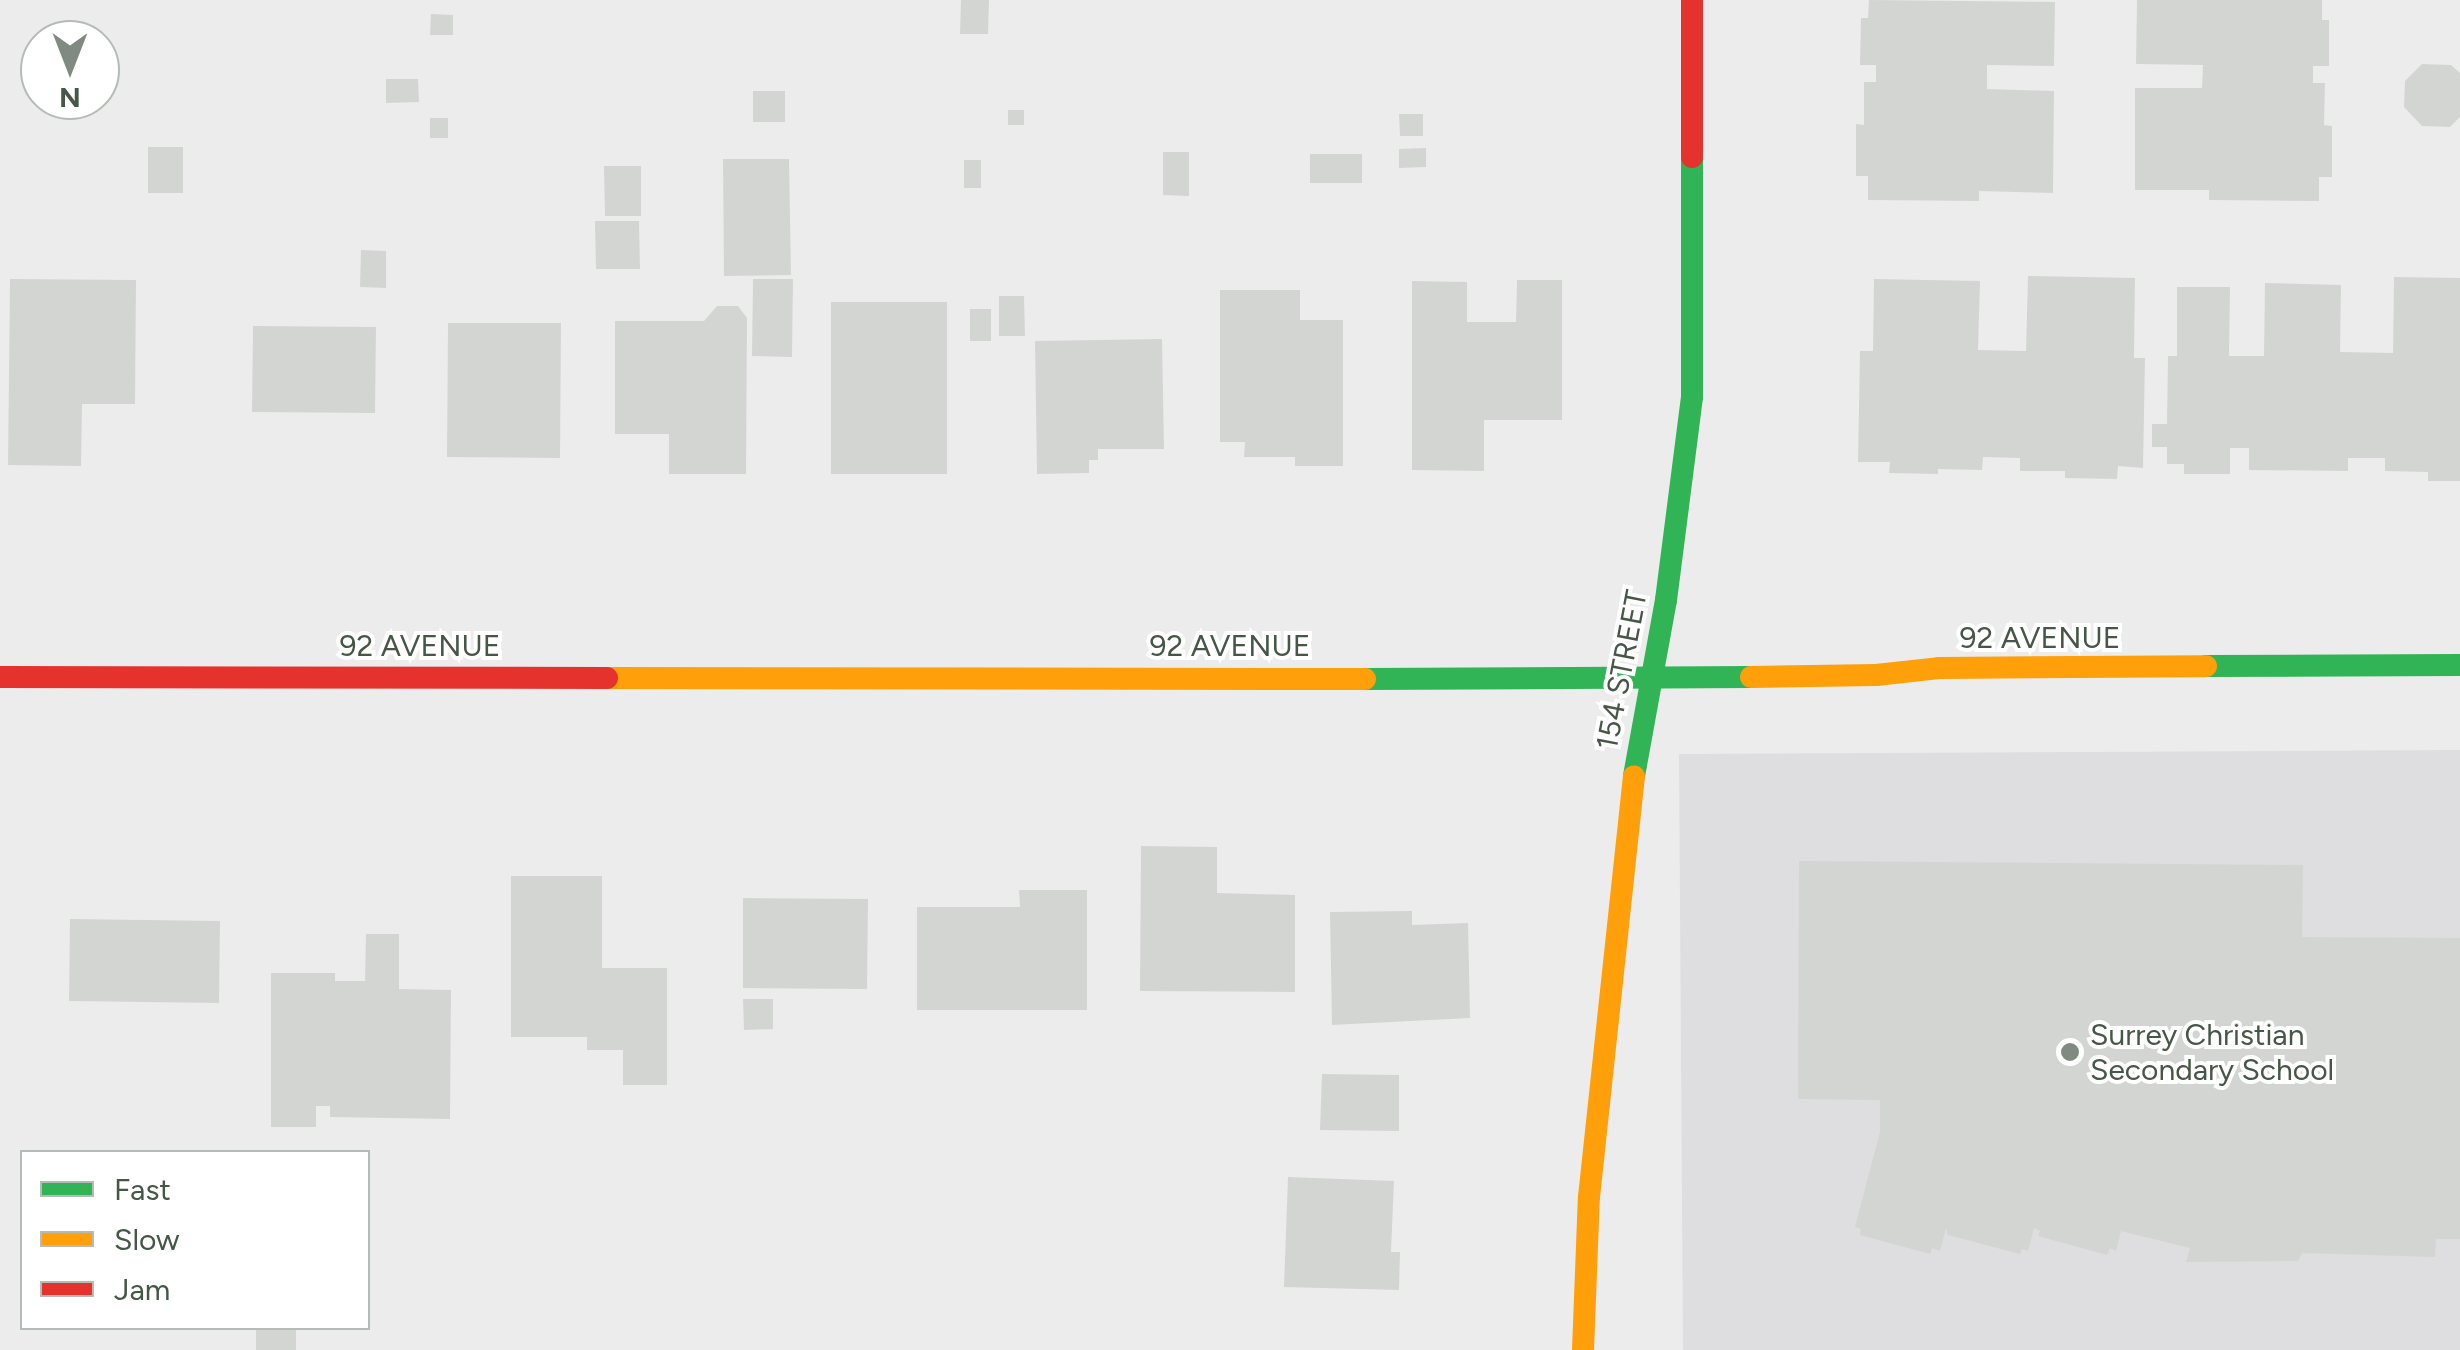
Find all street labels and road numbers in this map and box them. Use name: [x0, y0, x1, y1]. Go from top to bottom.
street label: 154 STREET: [1589, 587, 1655, 753]
street label: 92 AVENUE: [1960, 620, 2120, 656]
street label: 92 AVENUE: [340, 628, 500, 664]
street label: 92 AVENUE: [1150, 628, 1310, 664]

